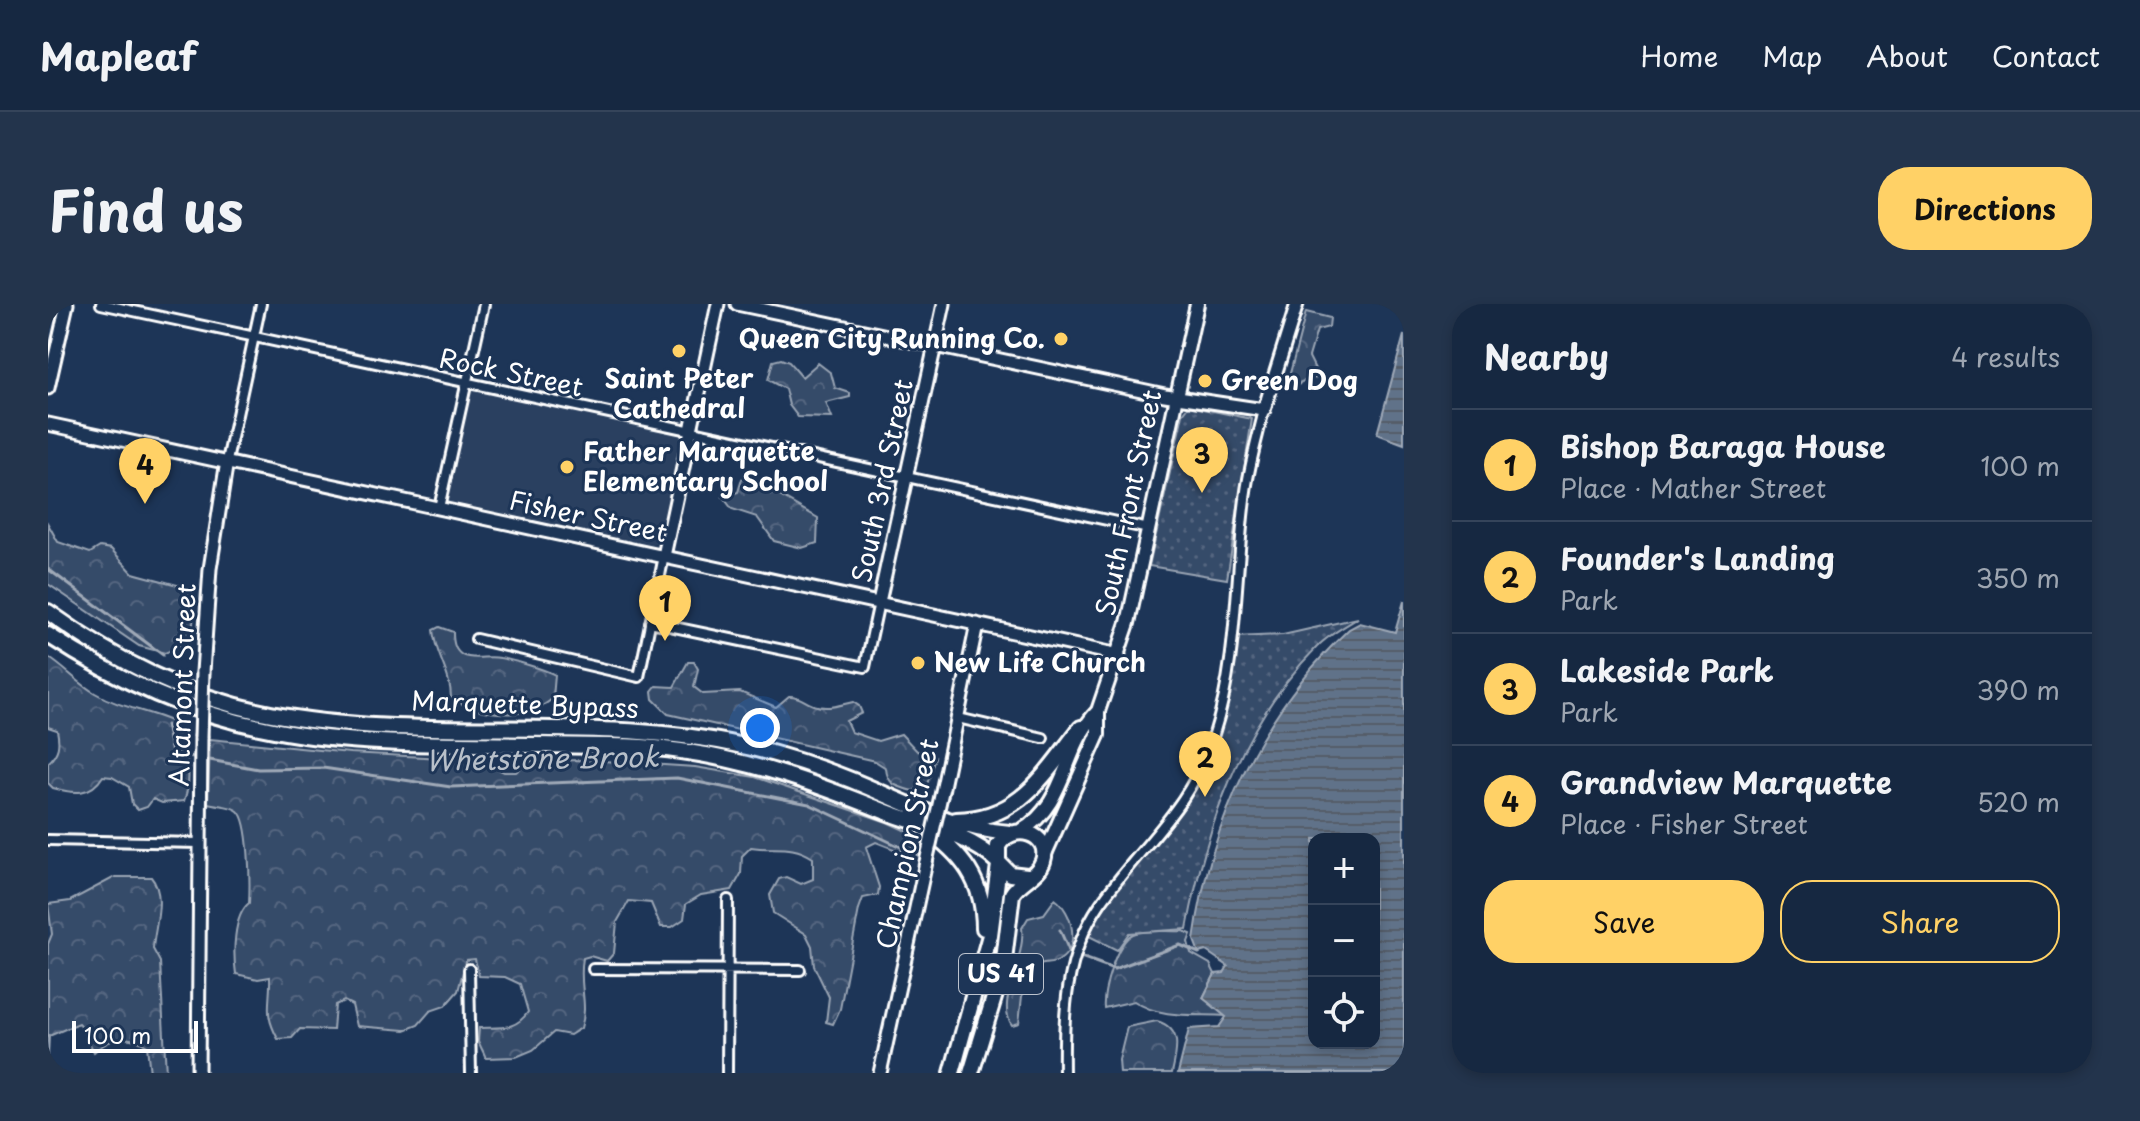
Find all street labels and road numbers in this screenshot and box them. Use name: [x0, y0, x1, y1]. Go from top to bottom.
street label: Rock Street: [436, 337, 587, 406]
street label: South 3rd Street: [841, 375, 922, 586]
street label: South Front Street: [1085, 386, 1171, 619]
street label: Fisher Street: [506, 480, 671, 551]
street label: Altamont Street: [158, 583, 205, 787]
street label: Marquette Bypass: [411, 680, 639, 727]
street label: Champion Street: [865, 735, 948, 952]
road number: US 41: [959, 954, 1043, 994]

